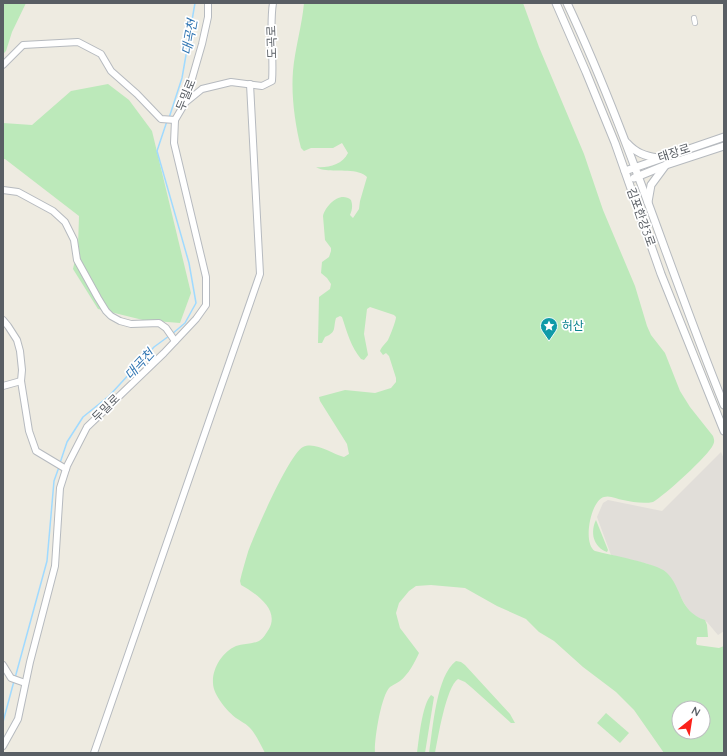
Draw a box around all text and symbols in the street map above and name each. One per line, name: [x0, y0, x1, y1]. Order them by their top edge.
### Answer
water label: 대곡천: [178, 17, 200, 56]
street label: 도곡로: [263, 25, 280, 59]
street label: 두밀로: [172, 77, 199, 113]
street label: 태장로: [656, 140, 692, 165]
street label: 김포한강3로: [624, 185, 659, 248]
place icon: 허산: [539, 316, 559, 341]
place label: 허산: [562, 318, 584, 333]
water label: 대곡천: [121, 345, 158, 383]
street label: 두밀로: [89, 391, 123, 425]
north arrow: [671, 700, 711, 740]
text: N: [689, 703, 703, 719]

